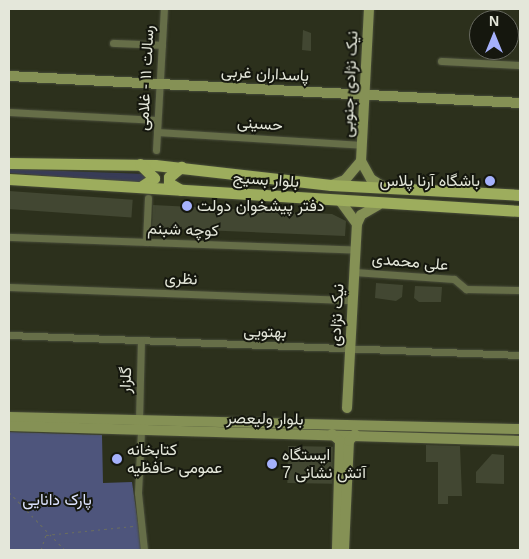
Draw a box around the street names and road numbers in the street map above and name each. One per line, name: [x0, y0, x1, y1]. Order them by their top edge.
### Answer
street label: رسالت ۱۱ - غلامی: [134, 25, 158, 131]
street label: نیک نژادی جنوبی: [338, 30, 362, 138]
street label: پاسداران غربی: [221, 62, 309, 86]
street label: حسینی: [236, 113, 284, 135]
street label: بلوار بسیج: [232, 168, 300, 192]
street label: کوچه شبنم: [147, 219, 219, 241]
street label: علی محمدی: [371, 249, 449, 275]
street label: نظری: [164, 269, 198, 289]
street label: نیک نژادی: [326, 283, 348, 347]
street label: بهتویی: [243, 322, 287, 342]
street label: گلزار: [116, 366, 136, 394]
street label: بلوار ولیعصر: [226, 409, 304, 429]

